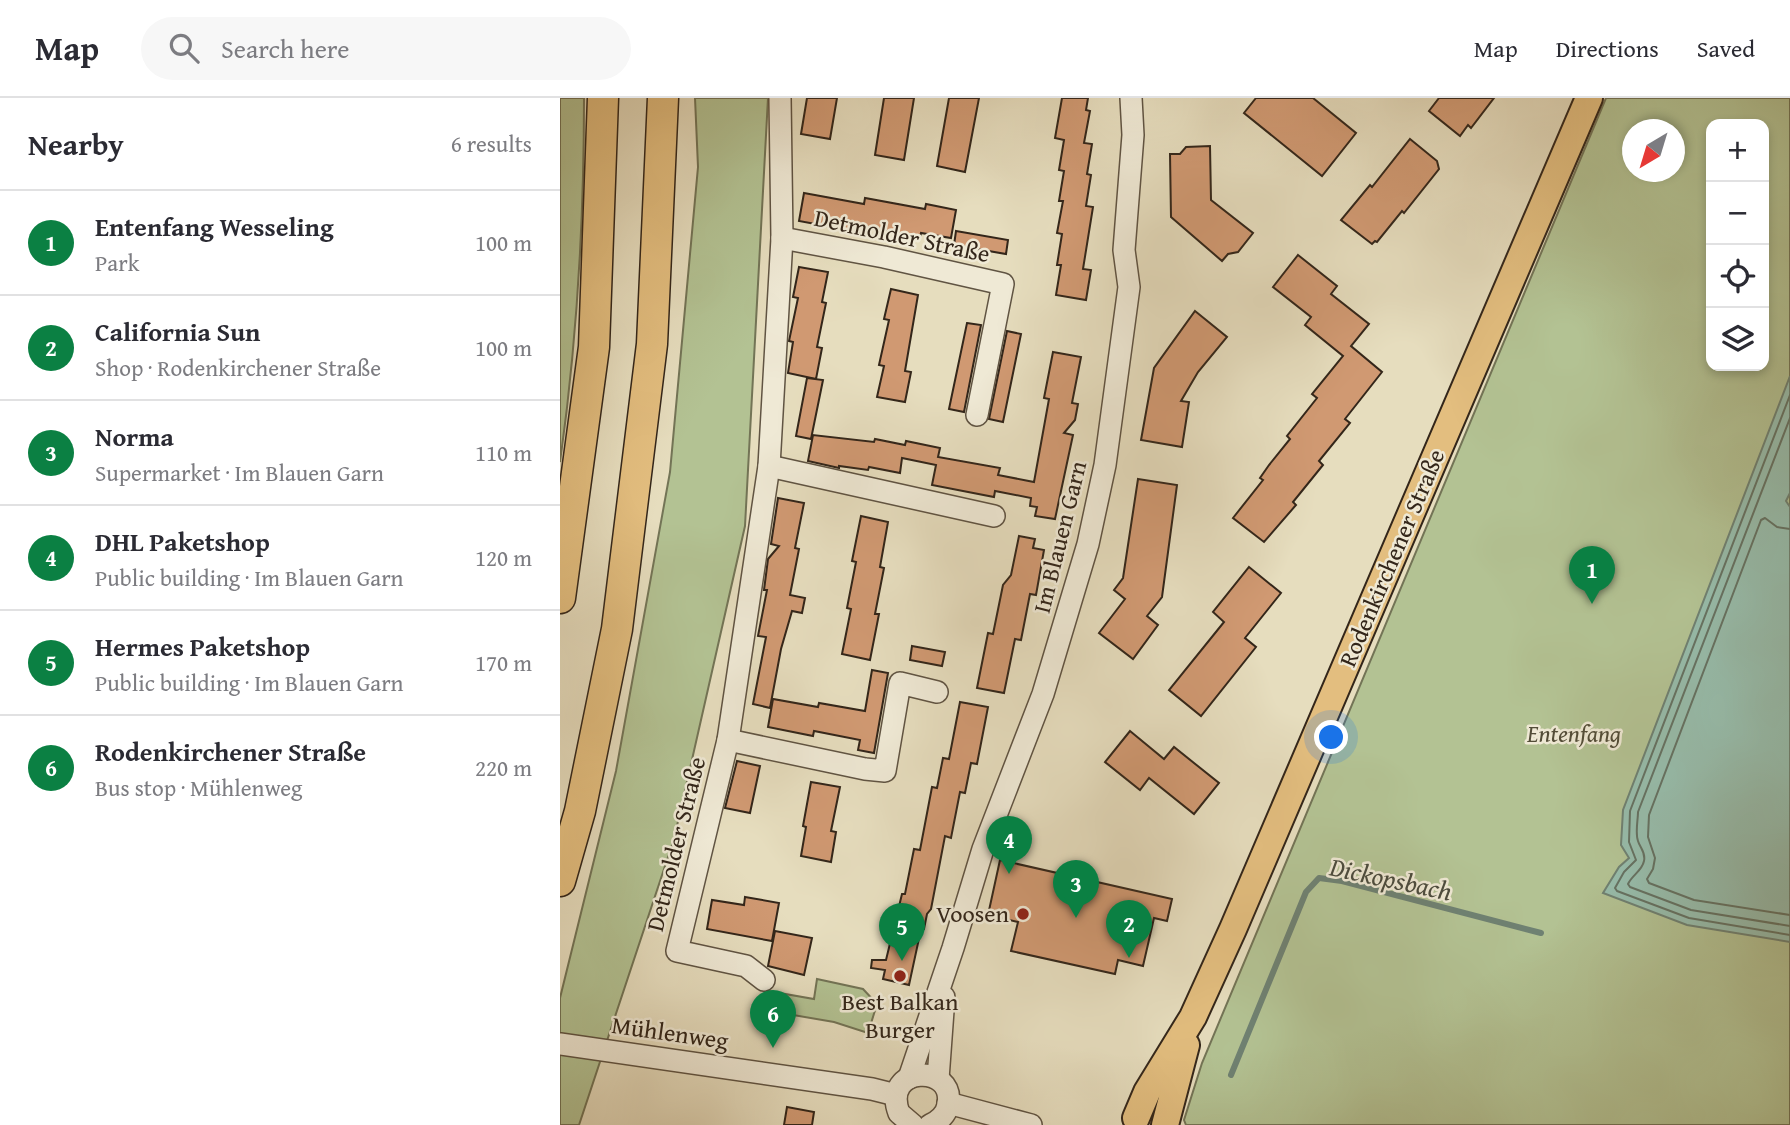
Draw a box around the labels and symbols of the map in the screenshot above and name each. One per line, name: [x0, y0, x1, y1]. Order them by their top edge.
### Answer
north arrow: [1622, 119, 1685, 182]
street label: Detmolder Straße: [811, 200, 993, 271]
street label: Rodenkirchener Straße: [1330, 443, 1453, 672]
street label: Im Blauen Garn: [1024, 457, 1095, 617]
pin: 1: [1569, 546, 1615, 604]
park label: Entenfang: [1526, 716, 1621, 751]
your location: [1314, 720, 1348, 754]
street label: Detmolder Straße: [637, 753, 714, 935]
pin: 4: [986, 816, 1032, 874]
water label: Dickopsbach: [1326, 846, 1456, 910]
pin: 3: [1053, 860, 1099, 918]
place label: Voosen: [936, 896, 1010, 931]
pin: 2: [1106, 900, 1152, 958]
pin: 5: [879, 903, 925, 961]
marker: Voosen: [1015, 906, 1031, 922]
marker: Best Balkan Burger: [892, 968, 908, 984]
place label: Best Balkan Burger: [842, 984, 959, 1047]
pin: 6: [750, 990, 796, 1048]
street label: Mühlenweg: [610, 1007, 731, 1058]

